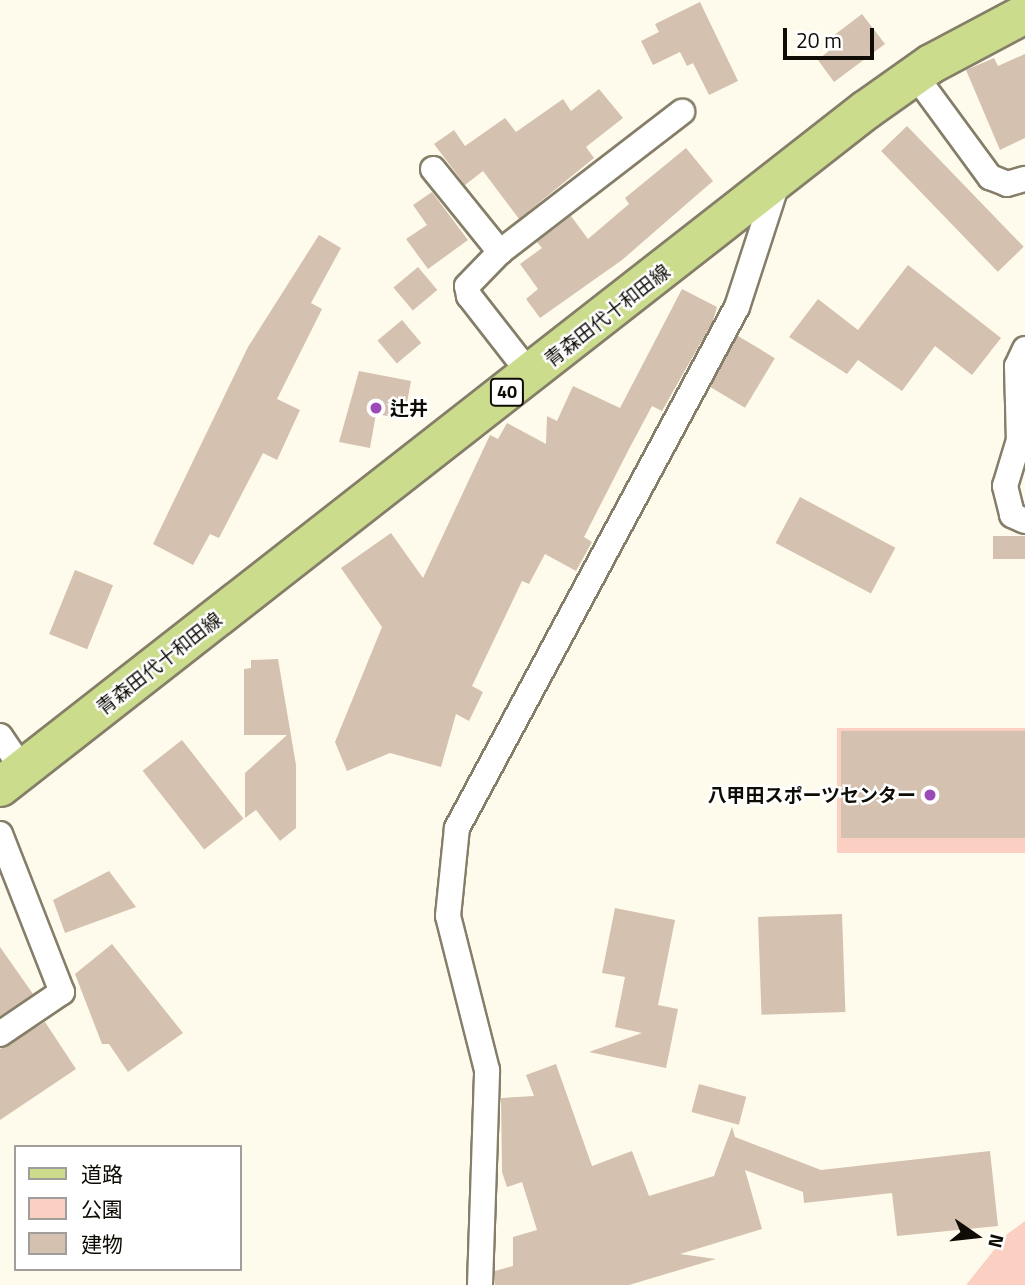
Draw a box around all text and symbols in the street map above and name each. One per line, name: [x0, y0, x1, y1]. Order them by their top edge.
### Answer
scale bar: [787, 14, 878, 58]
text: 20 m: [796, 24, 842, 56]
street label: 青森田代十和田線: [540, 259, 674, 371]
road number: 40: [490, 378, 524, 406]
place label: 辻井: [390, 397, 428, 419]
marker: 辻井: [368, 400, 384, 416]
street label: 青森田代十和田線: [92, 607, 226, 719]
place label: 八甲田スポーツセンター: [707, 784, 916, 806]
marker: 八甲田スポーツセンター: [922, 787, 938, 803]
legend: [14, 1145, 242, 1271]
text: 道路: [81, 1158, 123, 1190]
text: 公園: [81, 1193, 123, 1225]
north arrow: [941, 1201, 1011, 1271]
text: 建物: [81, 1228, 123, 1260]
text: N: [981, 1231, 1013, 1251]

